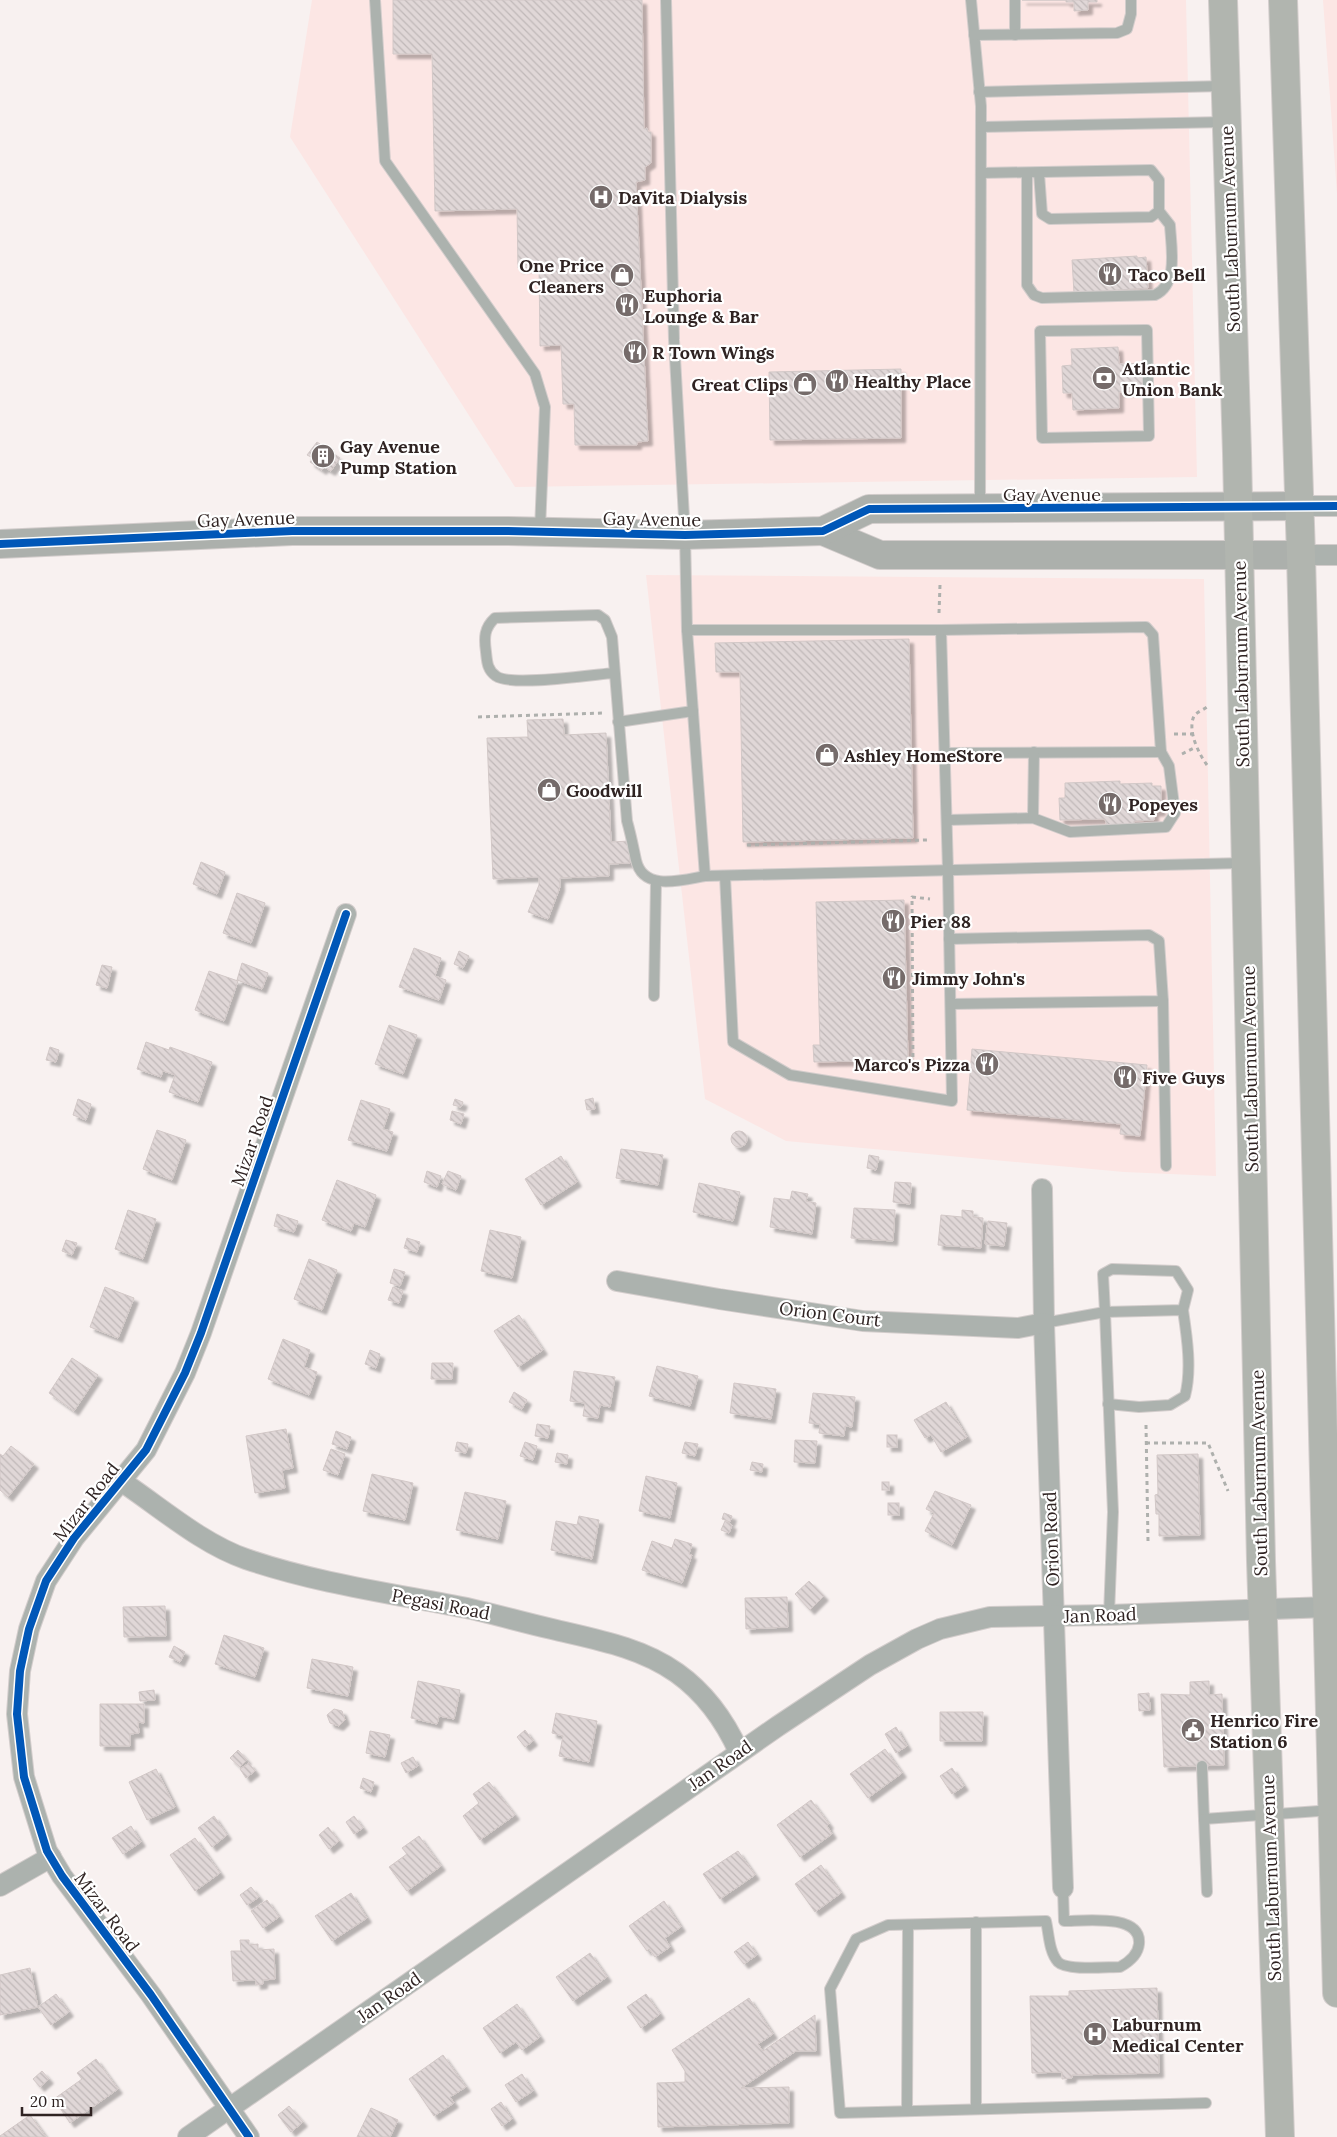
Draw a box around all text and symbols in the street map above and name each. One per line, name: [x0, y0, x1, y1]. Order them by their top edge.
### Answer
street label: South Laburnum Avenue: [1215, 125, 1245, 333]
hospital icon: DaVita Dialysis: [588, 184, 614, 210]
place label: DaVita Dialysis: [618, 186, 747, 209]
place label: One Price Cleaners: [519, 254, 604, 298]
restaurant icon: Taco Bell: [1097, 261, 1123, 287]
shop icon: One Price Cleaners: [609, 262, 635, 288]
place label: Taco Bell: [1128, 263, 1206, 286]
place label: Euphoria Lounge & Bar: [644, 284, 759, 328]
restaurant icon: Euphoria Lounge & Bar: [614, 292, 640, 318]
restaurant icon: R Town Wings: [622, 339, 648, 365]
place label: R Town Wings: [652, 341, 775, 364]
place label: Atlantic Union Bank: [1122, 357, 1223, 401]
bank icon: Atlantic Union Bank: [1091, 365, 1117, 391]
restaurant icon: Healthy Place: [824, 368, 850, 394]
place label: Healthy Place: [854, 370, 971, 393]
shop icon: Great Clips: [792, 371, 818, 397]
place label: Great Clips: [691, 373, 788, 396]
place label: Gay Avenue Pump Station: [340, 435, 458, 479]
building icon: Gay Avenue Pump Station: [310, 443, 336, 469]
street label: Gay Avenue: [1003, 483, 1101, 506]
street label: Gay Avenue: [197, 506, 296, 532]
street label: Gay Avenue: [603, 507, 702, 531]
street label: South Laburnum Avenue: [1228, 560, 1254, 768]
shop icon: Ashley HomeStore: [814, 742, 840, 768]
place label: Ashley HomeStore: [844, 744, 1003, 767]
shop icon: Goodwill: [536, 777, 562, 803]
place label: Goodwill: [566, 779, 643, 802]
restaurant icon: Popeyes: [1097, 791, 1123, 817]
place label: Popeyes: [1128, 793, 1198, 816]
restaurant icon: Pier 88: [880, 908, 906, 934]
place label: Pier 88: [910, 910, 971, 933]
restaurant icon: Jimmy John's: [881, 965, 907, 991]
street label: South Laburnum Avenue: [1237, 965, 1263, 1173]
place label: Jimmy John's: [912, 967, 1025, 990]
restaurant icon: Marco's Pizza: [974, 1051, 1000, 1077]
place label: Marco's Pizza: [854, 1053, 971, 1076]
restaurant icon: Five Guys: [1112, 1064, 1138, 1090]
place label: Five Guys: [1142, 1066, 1225, 1089]
street label: Mizar Road: [226, 1092, 278, 1189]
street label: Orion Court: [778, 1296, 882, 1332]
street label: South Laburnum Avenue: [1246, 1369, 1272, 1577]
street label: Mizar Road: [48, 1458, 124, 1546]
street label: Orion Road: [1038, 1491, 1064, 1587]
street label: Pegasi Road: [390, 1583, 492, 1625]
street label: Jan Road: [1062, 1602, 1137, 1628]
place label: Henrico Fire Station 6: [1210, 1709, 1318, 1753]
public building icon: Henrico Fire Station 6: [1180, 1717, 1206, 1743]
street label: Jan Road: [683, 1734, 757, 1796]
street label: South Laburnum Avenue: [1256, 1774, 1286, 1982]
street label: Mizar Road: [69, 1867, 145, 1957]
street label: Jan Road: [352, 1966, 426, 2028]
place label: Laburnum Medical Center: [1112, 2013, 1244, 2057]
hospital icon: Laburnum Medical Center: [1082, 2021, 1108, 2047]
scale bar: [22, 2084, 91, 2116]
text: 20 m: [30, 2092, 65, 2111]

